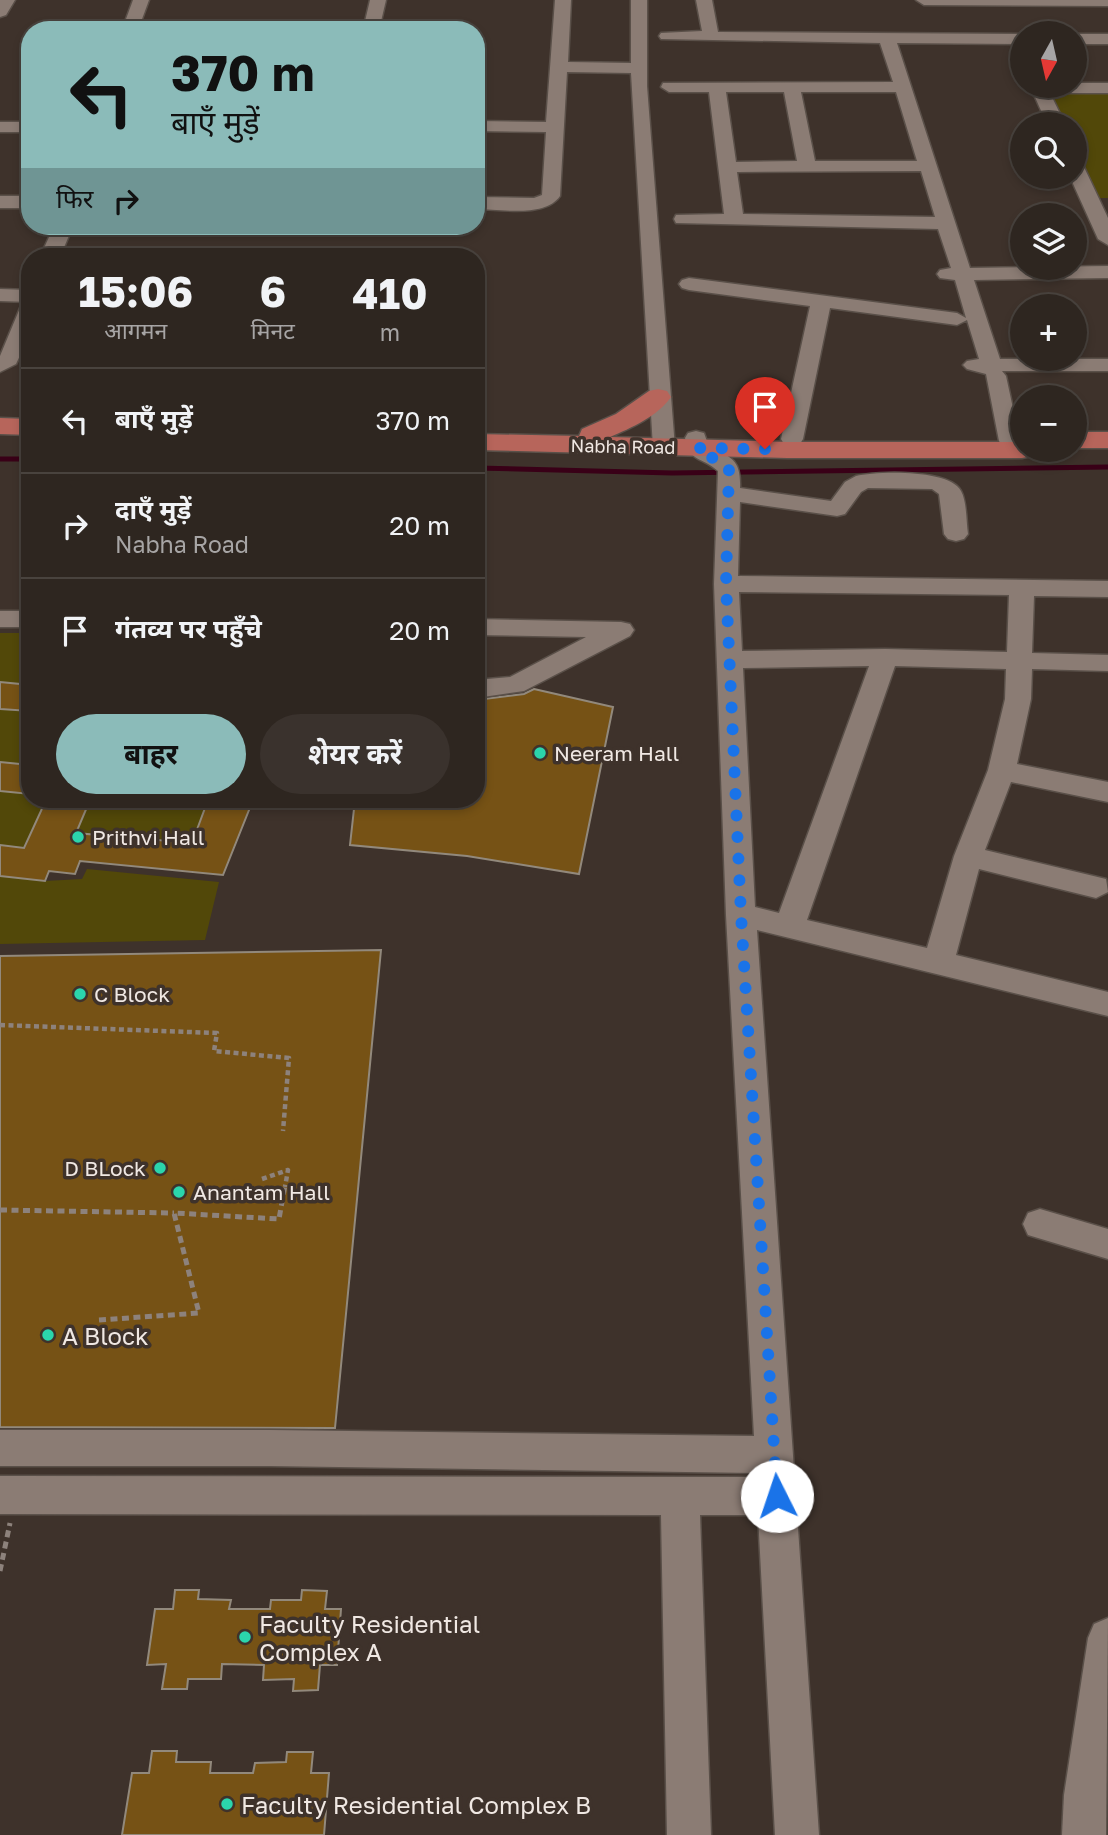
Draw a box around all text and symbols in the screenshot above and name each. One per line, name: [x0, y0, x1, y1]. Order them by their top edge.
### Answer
north arrow: [1010, 21, 1087, 98]
map controls: [1010, 21, 1087, 462]
text: 370 m: [171, 43, 315, 102]
icon: left: [56, 49, 147, 140]
text: बाएँ मुड़ें: [171, 103, 260, 141]
button: search: [1010, 112, 1087, 189]
icon: right: [107, 182, 145, 220]
text: फिर: [56, 183, 93, 214]
button: layers: [1010, 203, 1087, 280]
text: 15:06: [79, 266, 193, 316]
text: 6: [259, 266, 286, 316]
text: 410: [352, 268, 427, 318]
button: +: [1010, 294, 1087, 371]
text: आगमन: [104, 316, 167, 344]
text: मिनट: [251, 316, 295, 344]
text: m: [380, 318, 400, 346]
pin: [735, 377, 795, 449]
button: −: [1010, 385, 1087, 462]
icon: arrive: [746, 388, 784, 426]
icon: left: [56, 402, 94, 440]
text: बाएँ मुड़ें: [115, 403, 193, 434]
text: 370 m: [375, 405, 450, 436]
street label: Nabha Road: [570, 434, 676, 458]
text: दाएँ मुड़ें: [115, 494, 191, 525]
icon: right: [56, 507, 94, 545]
text: 20 m: [389, 510, 450, 541]
text: Nabha Road: [115, 530, 249, 558]
icon: arrive: [56, 612, 94, 650]
text: गंतव्य पर पहुँचे: [115, 613, 262, 644]
text: 20 m: [389, 615, 450, 646]
button: बाहर: [56, 714, 246, 794]
button: शेयर करें: [260, 714, 450, 794]
place label: Neeram Hall: [554, 740, 679, 766]
marker: Neeram Hall: [532, 745, 548, 761]
place label: Prithvi Hall: [92, 824, 204, 850]
marker: Prithvi Hall: [70, 829, 86, 845]
place label: C Block: [94, 981, 170, 1007]
marker: C Block: [72, 986, 88, 1002]
place label: D BLock: [64, 1155, 146, 1181]
marker: D BLock: [152, 1160, 168, 1176]
place label: Anantam Hall: [193, 1179, 330, 1205]
marker: Anantam Hall: [171, 1184, 187, 1200]
place label: A Block: [62, 1321, 149, 1350]
marker: A Block: [40, 1327, 56, 1343]
position arrow: [740, 1459, 814, 1533]
place label: Faculty Residential Complex A: [259, 1609, 480, 1666]
marker: Faculty Residential Complex A: [237, 1629, 253, 1645]
place label: Faculty Residential Complex B: [241, 1790, 591, 1819]
marker: Faculty Residential Complex B: [219, 1796, 235, 1812]

